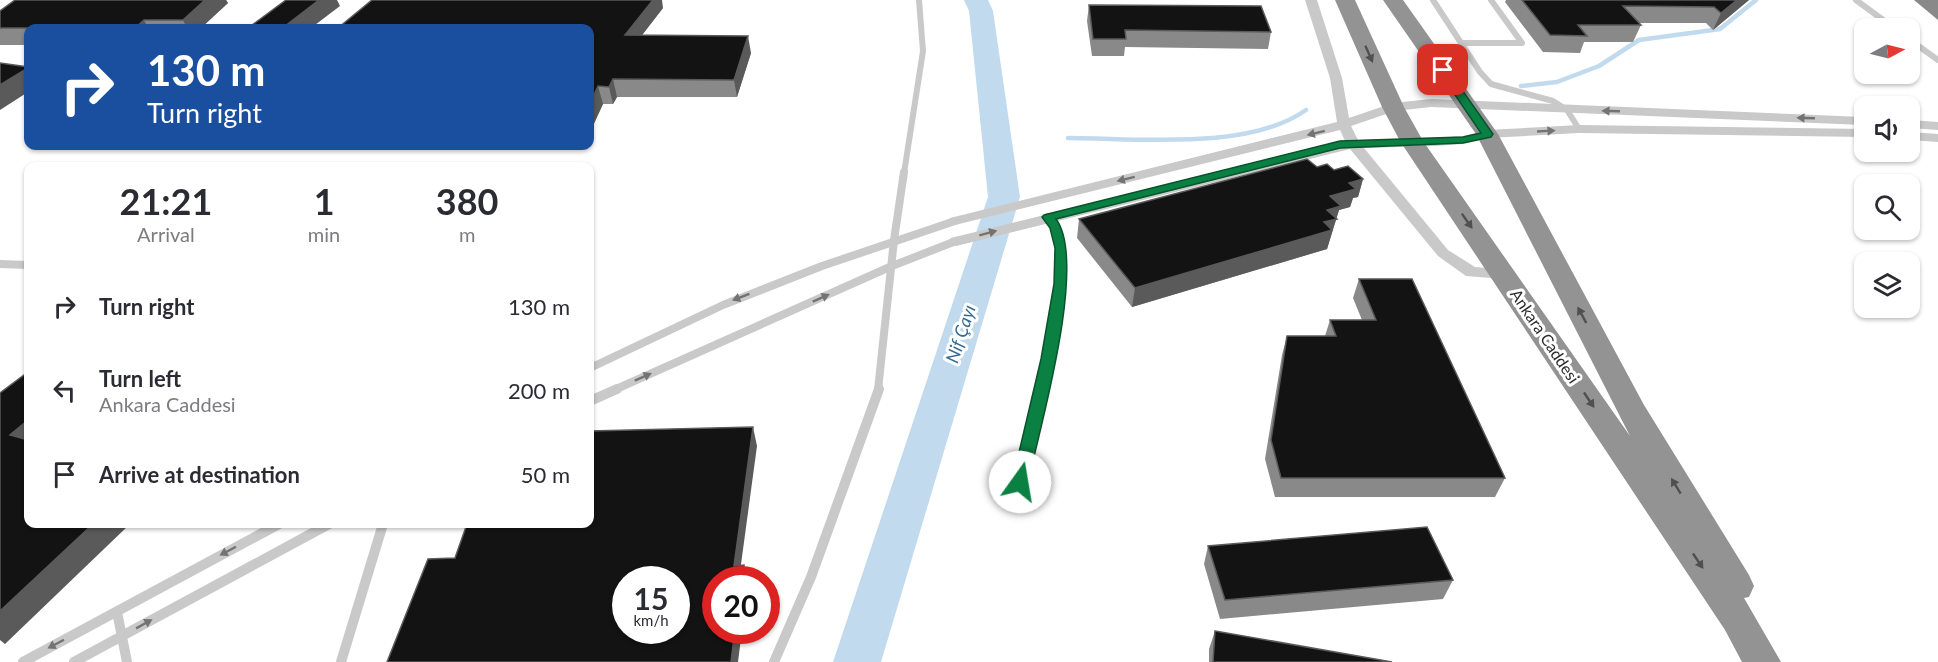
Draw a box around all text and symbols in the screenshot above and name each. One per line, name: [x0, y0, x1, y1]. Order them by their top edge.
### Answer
north arrow: [1854, 18, 1920, 84]
map controls: [1854, 18, 1920, 318]
pin: [1417, 44, 1468, 95]
text: 130 m: [147, 45, 265, 95]
one-way arrow: [1364, 45, 1374, 63]
icon: right: [48, 48, 126, 126]
icon: arrive: [1426, 53, 1459, 86]
text: Turn right: [147, 96, 262, 129]
button: sound: [1854, 96, 1920, 162]
one-way arrow: [1602, 107, 1621, 116]
one-way arrow: [1797, 113, 1816, 123]
one-way arrow: [1536, 127, 1555, 136]
one-way arrow: [1307, 128, 1325, 138]
button: search: [1854, 174, 1920, 240]
one-way arrow: [1117, 175, 1136, 185]
text: 21:21: [120, 179, 212, 223]
text: 1: [314, 179, 335, 223]
text: 380: [436, 179, 498, 223]
one-way arrow: [1461, 213, 1473, 229]
text: Arrival: [137, 222, 195, 246]
text: min: [308, 222, 340, 246]
text: m: [459, 222, 475, 246]
one-way arrow: [979, 227, 997, 237]
button: layers: [1854, 252, 1920, 318]
street label: Ankara Caddesi: [1507, 285, 1584, 386]
icon: right: [48, 290, 81, 323]
text: Turn right: [99, 293, 194, 320]
text: 130 m: [508, 293, 570, 320]
one-way arrow: [732, 293, 750, 303]
one-way arrow: [812, 293, 830, 302]
water label: Nif Çayı: [940, 302, 980, 365]
one-way arrow: [1577, 307, 1586, 324]
text: Turn left: [99, 365, 181, 392]
one-way arrow: [634, 372, 652, 381]
icon: left: [48, 374, 81, 407]
text: 200 m: [508, 377, 570, 404]
one-way arrow: [1583, 391, 1595, 407]
text: Ankara Caddesi: [99, 392, 236, 416]
position arrow: [988, 450, 1052, 514]
icon: arrive: [48, 458, 81, 491]
text: Arrive at destination: [99, 461, 300, 488]
text: 50 m: [521, 461, 570, 488]
one-way arrow: [1671, 478, 1682, 494]
one-way arrow: [219, 546, 236, 556]
one-way arrow: [1692, 553, 1703, 569]
speed limit sign: 20: [702, 566, 780, 644]
text: 15: [634, 580, 668, 616]
text: km/h: [633, 611, 669, 629]
one-way arrow: [136, 619, 153, 629]
one-way arrow: [48, 639, 65, 649]

